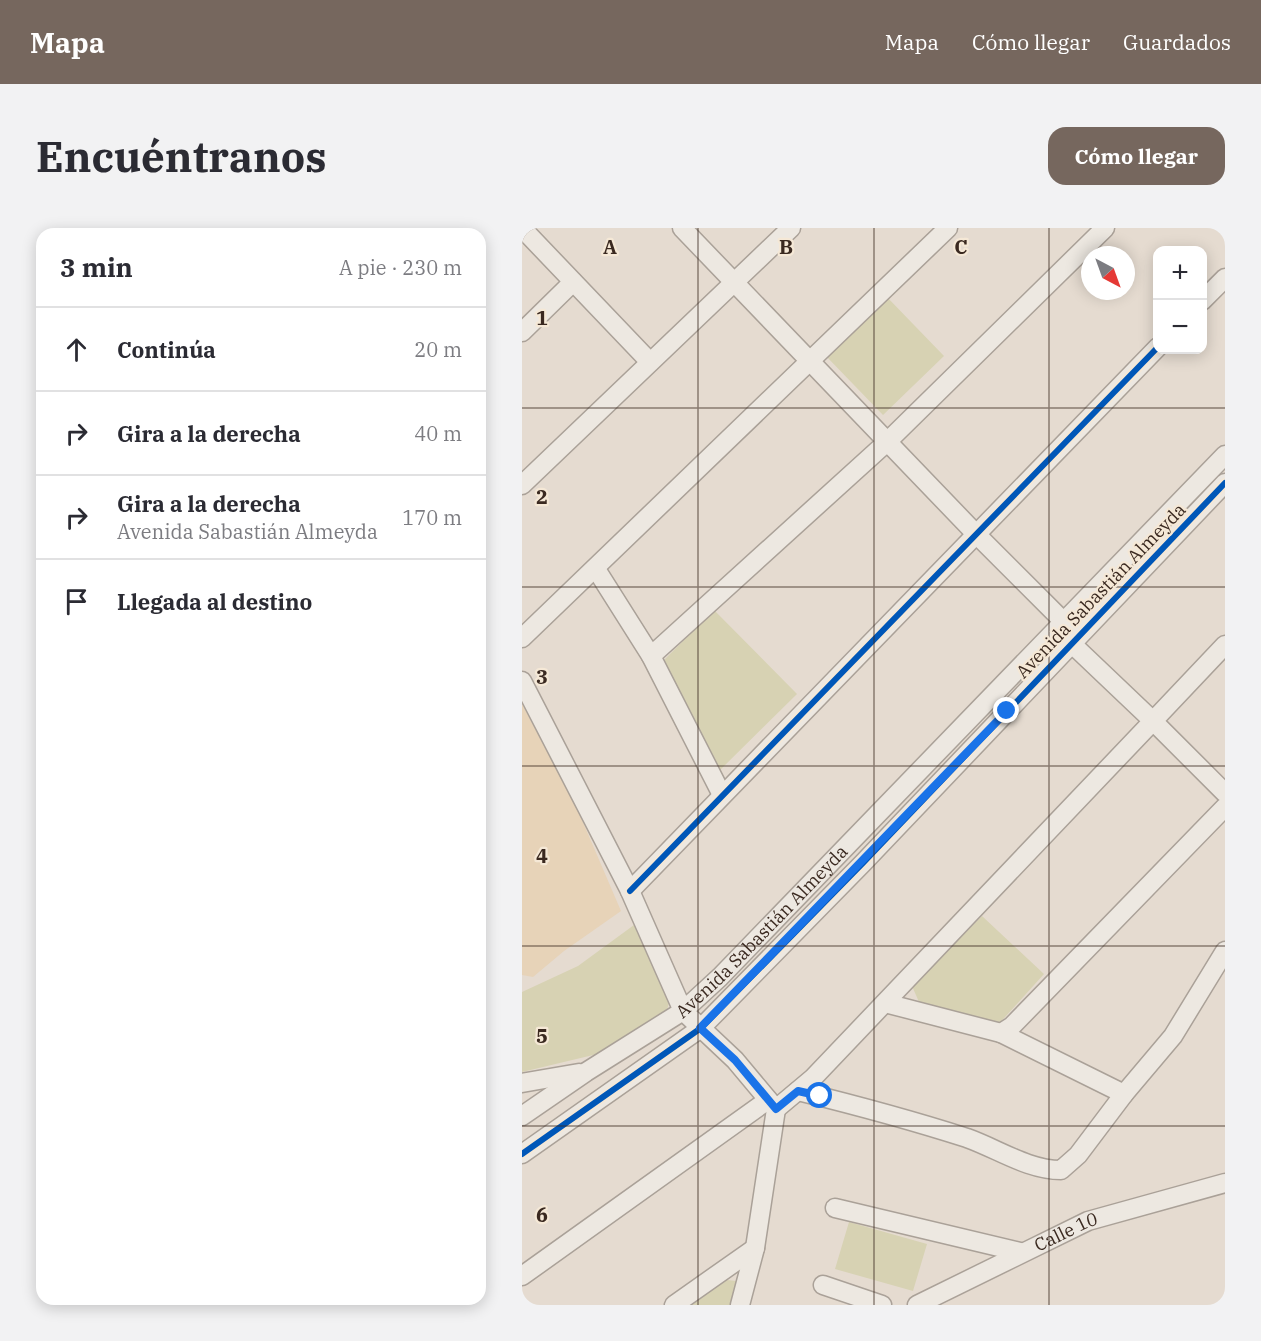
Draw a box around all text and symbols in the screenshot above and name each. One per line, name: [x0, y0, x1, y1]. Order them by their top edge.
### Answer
text: Mapa: [30, 24, 105, 61]
text: Mapa: [885, 28, 939, 56]
text: Cómo llegar: [972, 28, 1090, 56]
text: Guardados: [1123, 28, 1231, 56]
button: Cómo llegar: [1048, 127, 1225, 185]
text: Encuéntranos: [36, 129, 327, 184]
text: A: [603, 233, 617, 260]
text: B: [779, 233, 793, 260]
text: C: [954, 233, 968, 260]
north arrow: [1081, 246, 1135, 300]
map controls: [1153, 246, 1207, 354]
button: +: [1153, 246, 1207, 300]
text: 3 min: [60, 250, 133, 284]
text: A pie · 230 m: [339, 254, 462, 281]
button: −: [1153, 300, 1207, 354]
text: 1: [536, 304, 548, 331]
icon: ahead: [60, 333, 93, 366]
text: Continúa: [117, 335, 216, 364]
text: 20 m: [414, 336, 462, 363]
icon: right: [60, 417, 93, 450]
text: Gira a la derecha: [117, 419, 301, 448]
text: 40 m: [414, 420, 462, 447]
text: 2: [536, 483, 548, 510]
text: Gira a la derecha: [117, 489, 301, 518]
street label: Avenida Sabastián Almeyda: [1011, 498, 1191, 683]
icon: right: [60, 501, 93, 534]
text: 170 m: [402, 504, 462, 531]
text: Avenida Sabastián Almeyda: [117, 518, 378, 545]
icon: arrive: [60, 585, 93, 618]
text: Llegada al destino: [117, 587, 312, 616]
text: 3: [536, 663, 548, 690]
route end: [993, 697, 1019, 723]
street label: Avenida Sabastián Almeyda: [671, 840, 852, 1023]
text: 4: [536, 842, 548, 869]
text: 5: [536, 1022, 548, 1049]
route start: [806, 1082, 832, 1108]
text: 6: [536, 1201, 548, 1228]
street label: Calle 10: [1030, 1207, 1100, 1257]

